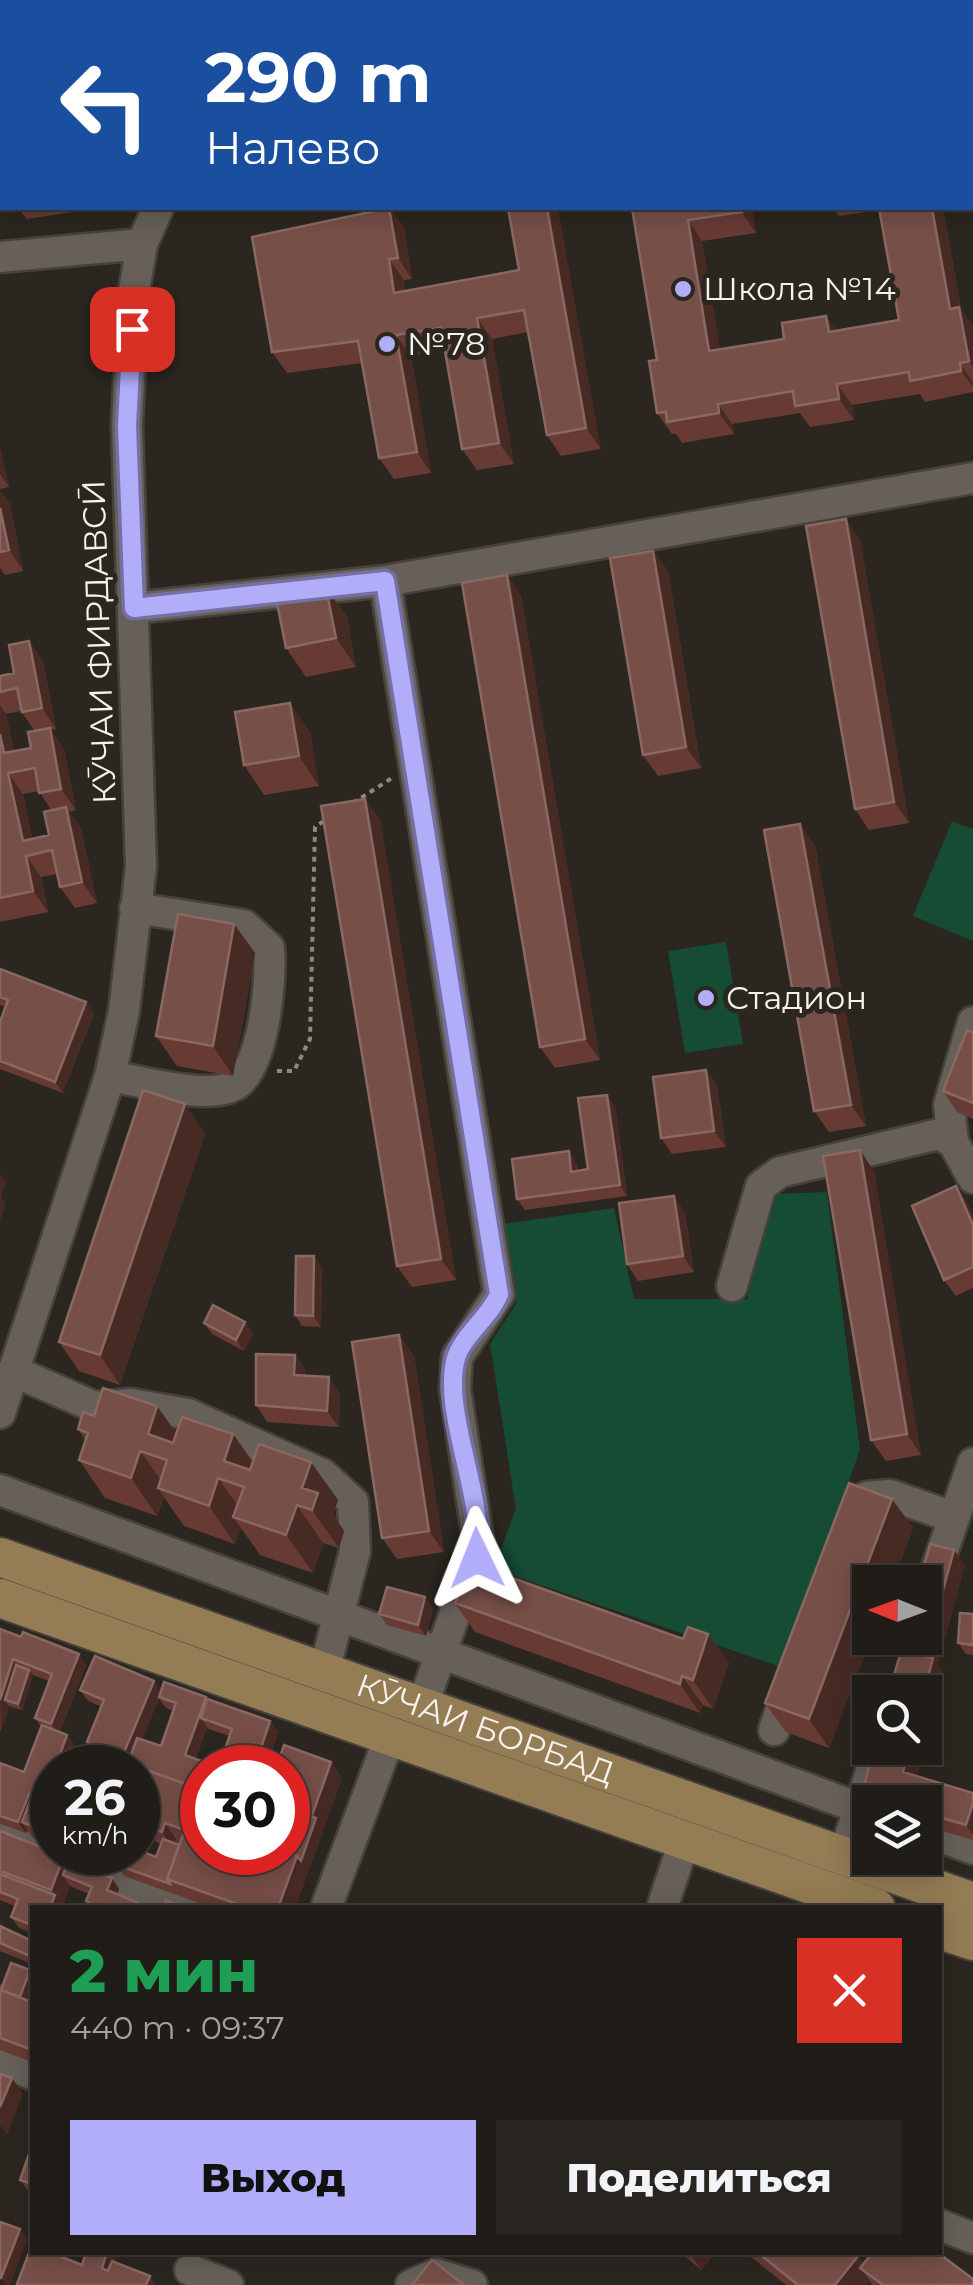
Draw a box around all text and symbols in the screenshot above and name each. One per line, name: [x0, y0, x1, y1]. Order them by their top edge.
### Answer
text: 290 m: [205, 34, 432, 120]
icon: left: [40, 40, 170, 170]
text: Налево: [205, 120, 380, 175]
place label: Школа №14: [703, 269, 896, 308]
marker: Школа №14: [672, 278, 694, 300]
pin: [90, 287, 175, 372]
icon: arrive: [105, 302, 160, 357]
place label: №78: [407, 324, 485, 363]
marker: №78: [376, 333, 398, 355]
street label: КӮЧАИ ФИРДАВСӢ: [73, 479, 124, 805]
place label: Стадион: [726, 978, 867, 1017]
marker: Стадион: [695, 987, 717, 1009]
position arrow: [425, 1506, 529, 1610]
north arrow: [852, 1565, 942, 1655]
map controls: [852, 1565, 942, 1875]
street label: КӮЧАИ БОРБАД: [352, 1665, 619, 1792]
button: search: [852, 1675, 942, 1765]
speed limit sign: 30: [180, 1745, 310, 1875]
text: 26: [64, 1767, 126, 1828]
button: layers: [852, 1785, 942, 1875]
text: km/h: [62, 1820, 128, 1850]
text: 2 мин: [70, 1934, 258, 2007]
button: close: [797, 1938, 902, 2043]
text: 440 m · 09:37: [70, 2008, 285, 2047]
button: Выход: [70, 2120, 476, 2235]
button: Поделиться: [496, 2120, 902, 2235]

